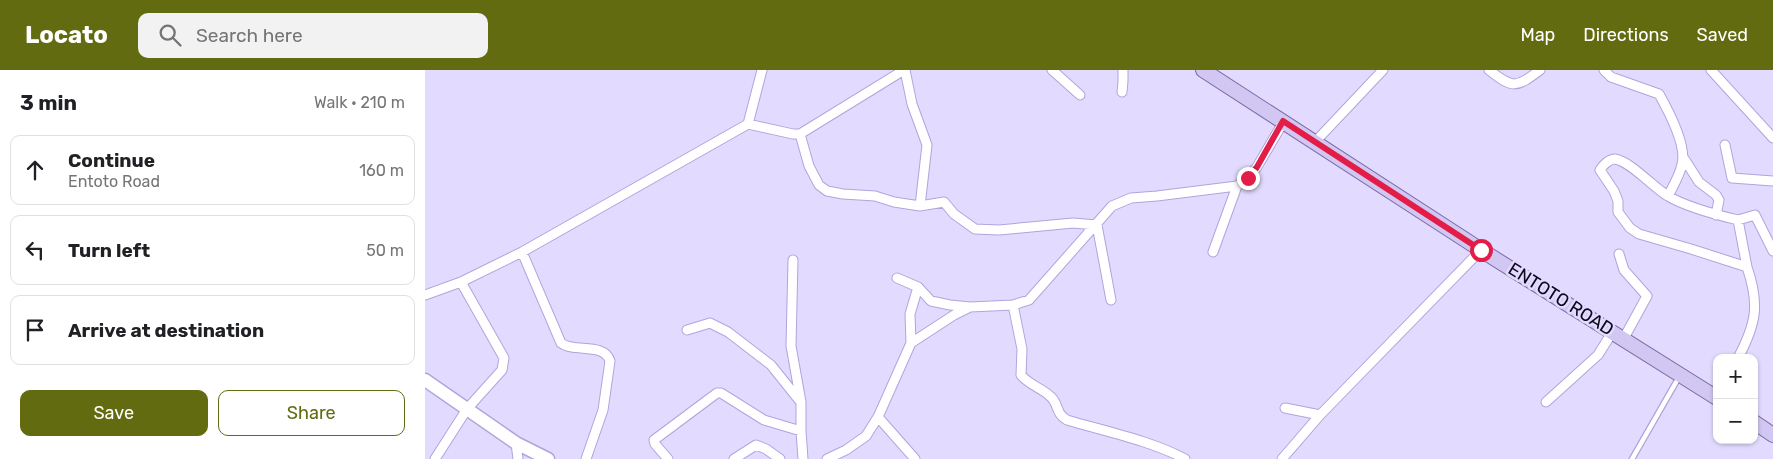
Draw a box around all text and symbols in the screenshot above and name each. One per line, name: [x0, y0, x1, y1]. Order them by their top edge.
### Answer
search box: [138, 13, 488, 58]
text: Locato: [25, 21, 108, 49]
icon: search: [156, 21, 184, 49]
text: Search here: [196, 24, 303, 47]
text: Map: [1520, 24, 1555, 46]
text: Directions: [1583, 24, 1669, 46]
text: Saved: [1697, 24, 1748, 46]
text: 3 min: [20, 90, 77, 115]
text: Walk · 210 m: [314, 93, 405, 112]
text: Continue: [68, 149, 155, 172]
icon: ahead: [21, 156, 49, 184]
text: 160 m: [359, 161, 404, 180]
route end: [1237, 167, 1260, 190]
text: Entoto Road: [68, 172, 160, 191]
icon: left: [21, 236, 49, 264]
text: Turn left: [68, 239, 150, 262]
route start: [1470, 239, 1493, 262]
text: 50 m: [366, 241, 404, 260]
street label: ENTOTO ROAD: [1504, 258, 1618, 340]
icon: arrive: [21, 316, 49, 344]
text: Arrive at destination: [68, 319, 264, 342]
map controls: [1713, 354, 1758, 444]
button: +: [1713, 354, 1758, 399]
button: Save: [20, 390, 208, 436]
button: Share: [218, 390, 405, 436]
button: −: [1713, 399, 1758, 444]

